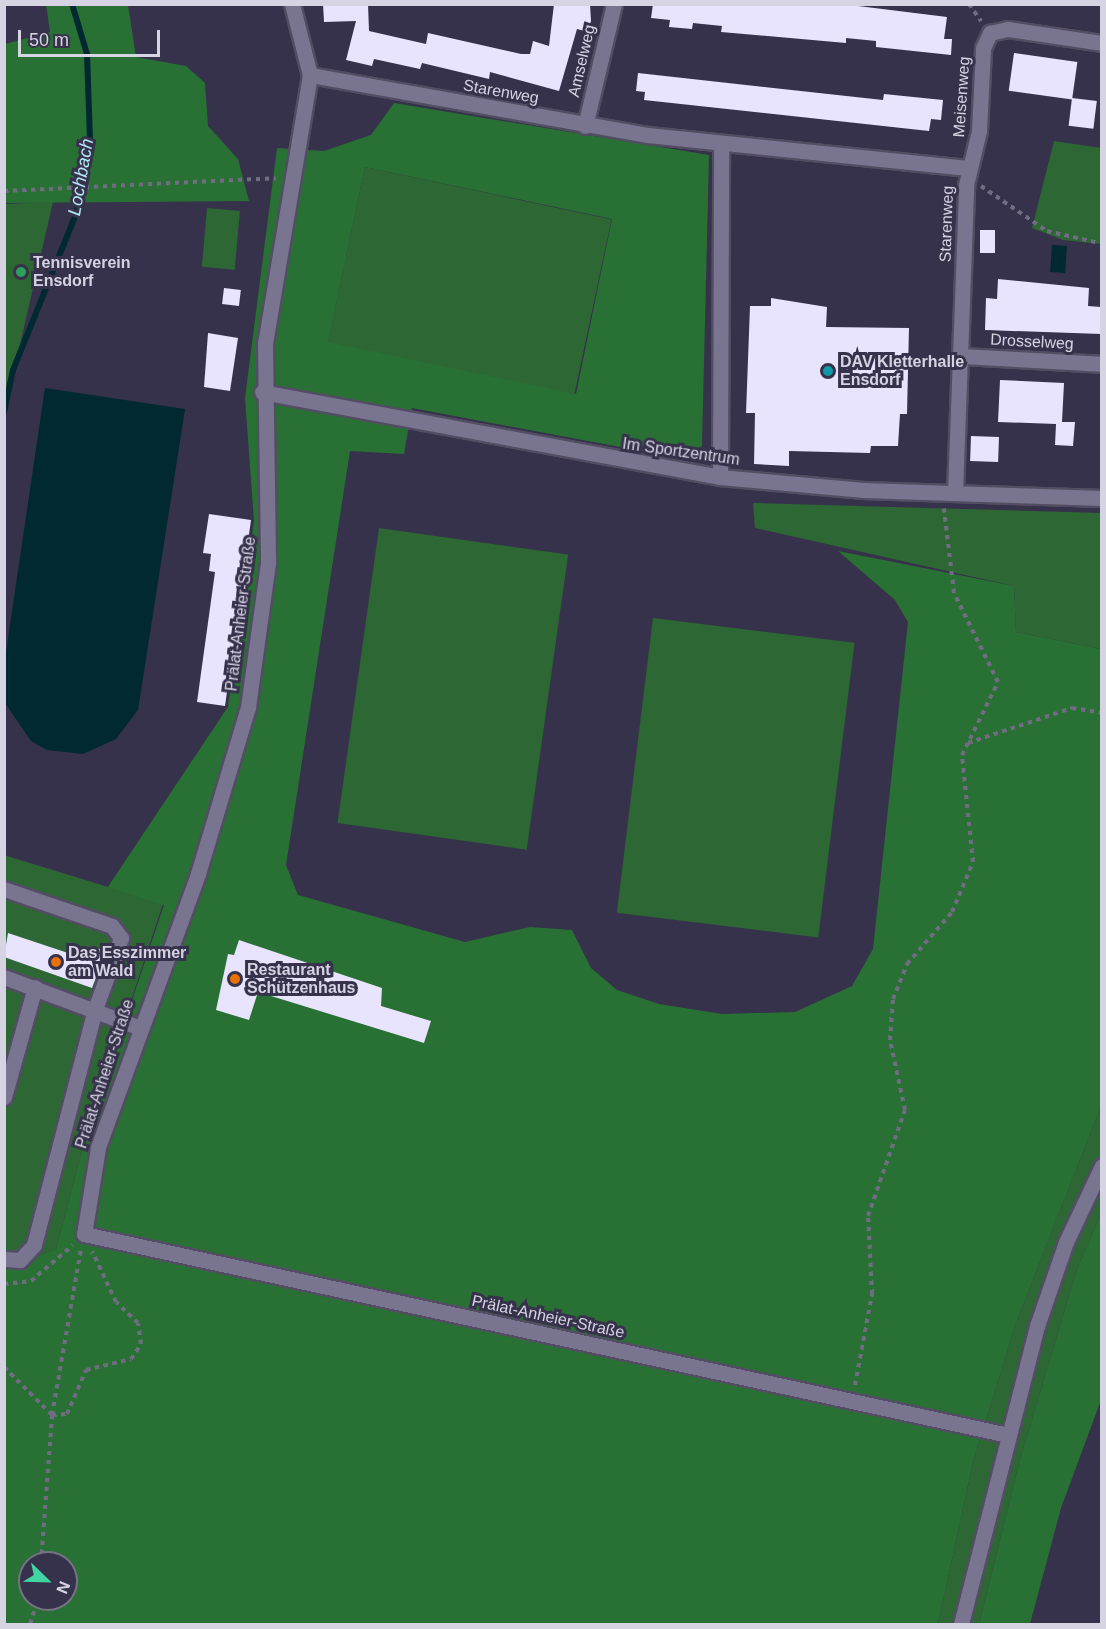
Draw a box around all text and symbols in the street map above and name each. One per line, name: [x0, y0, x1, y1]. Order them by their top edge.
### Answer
scale bar: [21, 18, 164, 56]
street label: Amselweg: [564, 23, 600, 99]
text: 50 m: [29, 30, 69, 50]
street label: Meisenweg: [950, 56, 974, 138]
street label: Starenweg: [462, 76, 540, 108]
water label: Lochbach: [64, 137, 98, 217]
street label: Starenweg: [936, 185, 958, 263]
place label: Tennisverein Ensdorf: [33, 253, 131, 291]
marker: Tennisverein Ensdorf: [14, 265, 28, 279]
street label: Drosselweg: [990, 330, 1074, 354]
place label: DAV Kletterhalle Ensdorf: [840, 352, 964, 390]
marker: DAV Kletterhalle Ensdorf: [821, 364, 835, 378]
street label: Im Sportzentrum: [621, 434, 741, 470]
street label: Prälat-Anheier-Straße: [222, 536, 260, 692]
place label: Das Esszimmer am Wald: [68, 943, 186, 981]
marker: Das Esszimmer am Wald: [49, 955, 63, 969]
place label: Restaurant Schützenhaus: [247, 960, 355, 998]
marker: Restaurant Schützenhaus: [228, 972, 242, 986]
street label: Prälat-Anheier-Straße: [72, 997, 138, 1151]
street label: Prälat-Anheier-Straße: [470, 1291, 626, 1343]
north arrow: [18, 1551, 78, 1611]
text: N: [53, 1579, 73, 1596]

